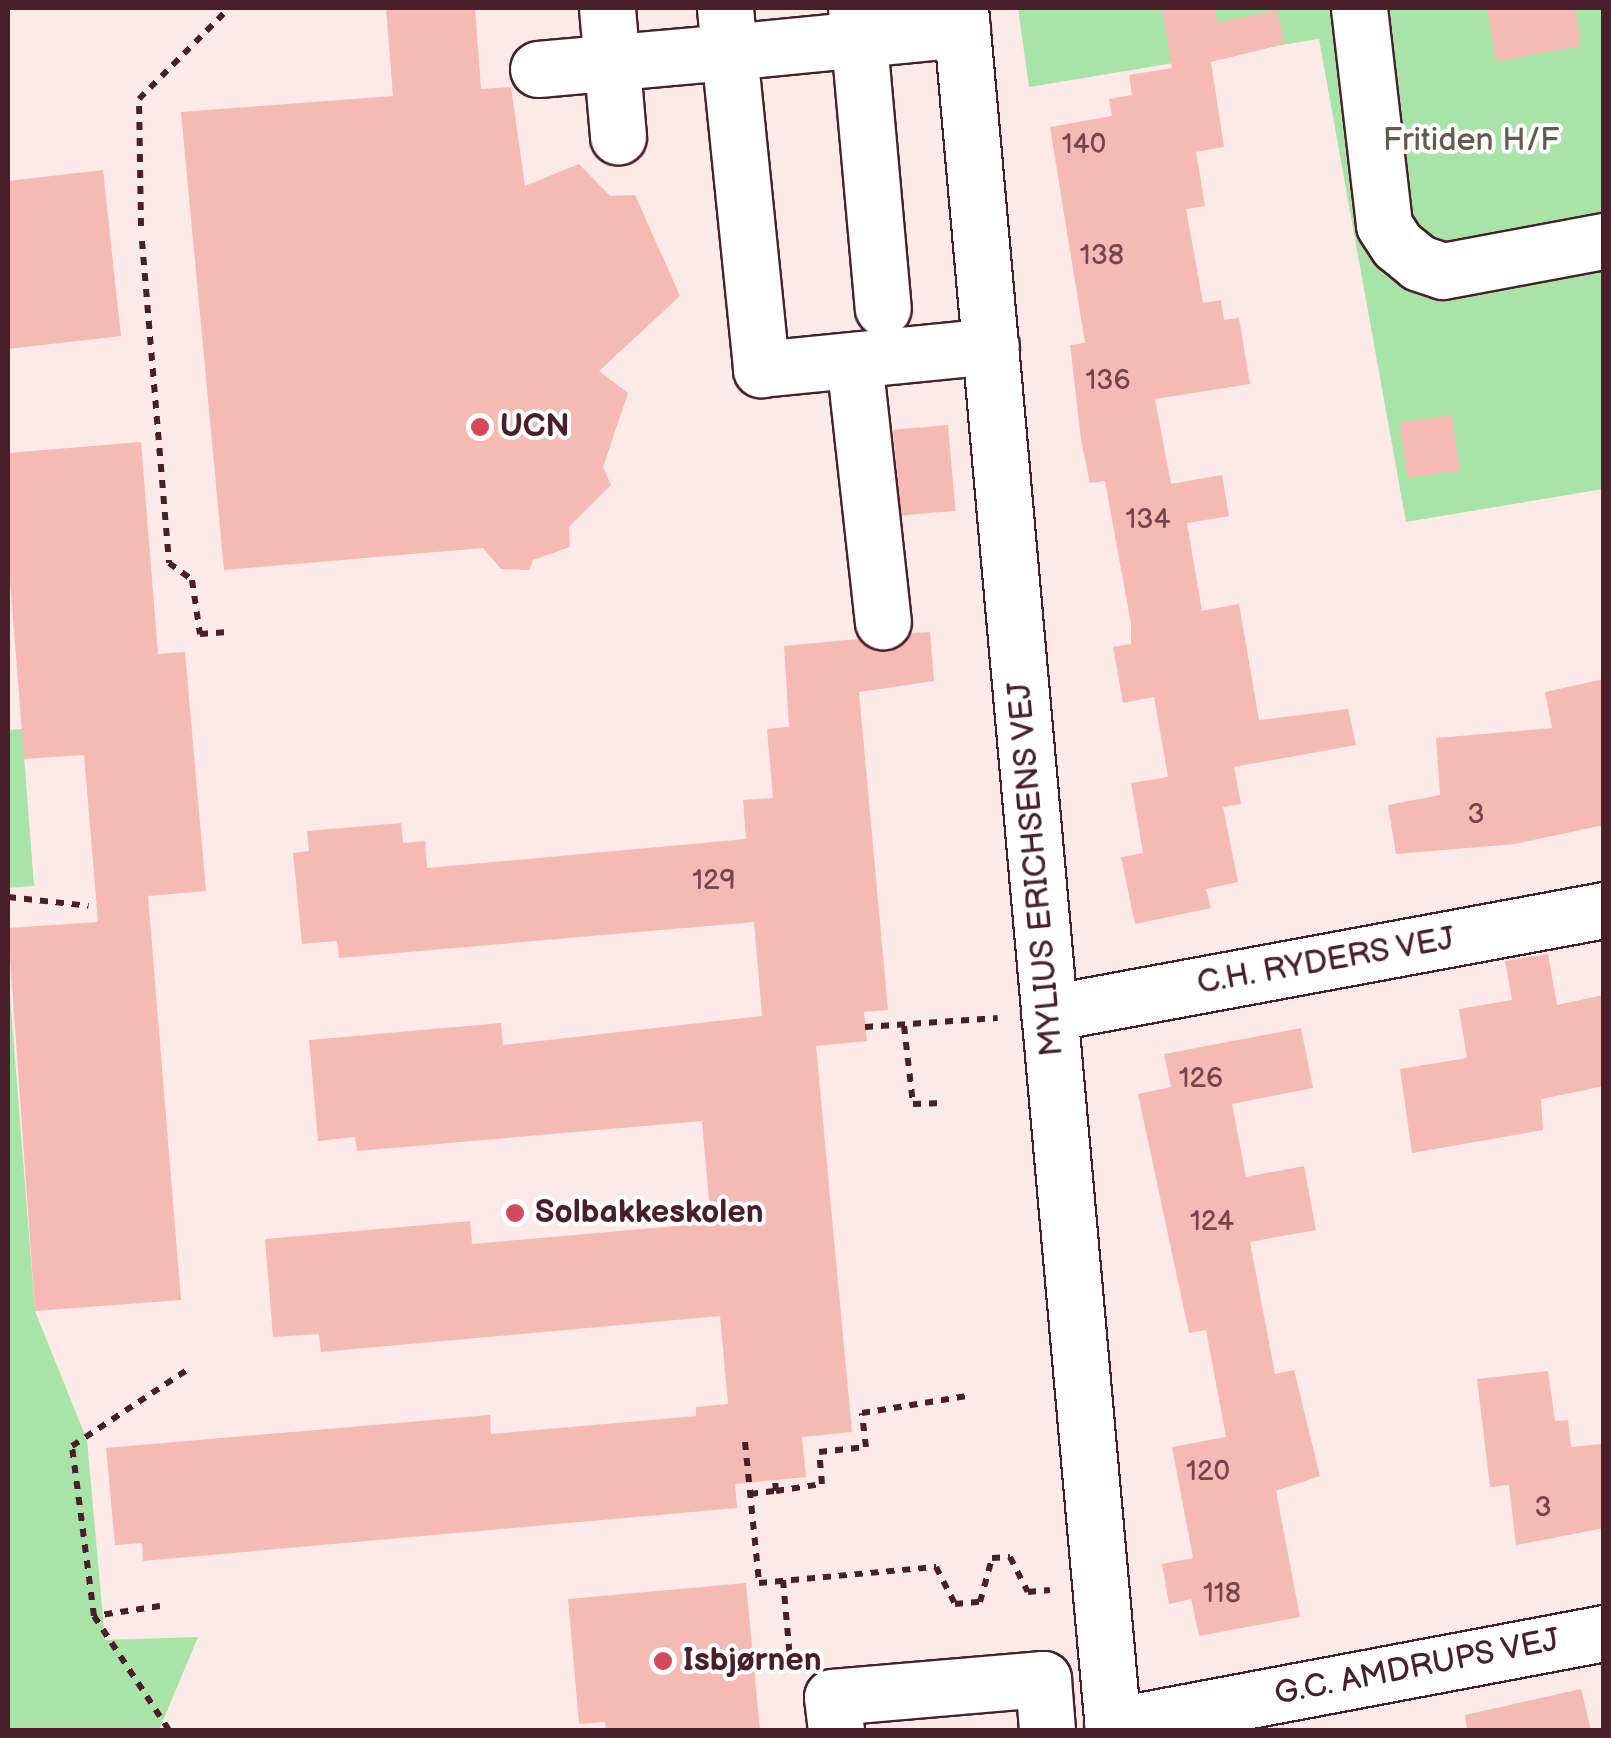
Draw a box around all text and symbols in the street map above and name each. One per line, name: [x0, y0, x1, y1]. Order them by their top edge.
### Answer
park label: Fritiden H/F: [1383, 122, 1559, 160]
house number: 140: [1062, 128, 1106, 162]
house number: 138: [1080, 239, 1124, 273]
house number: 136: [1085, 364, 1131, 398]
place label: UCN: [500, 408, 570, 446]
marker: UCN: [469, 416, 491, 438]
house number: 134: [1125, 503, 1171, 537]
street label: MYLIUS ERICHSENS VEJ: [1001, 680, 1073, 1058]
house number: 3: [1467, 798, 1485, 832]
house number: 129: [692, 864, 736, 898]
street label: C.H. RYDERS VEJ: [1194, 920, 1458, 1004]
house number: 126: [1179, 1062, 1223, 1096]
place label: Solbakkeskolen: [535, 1194, 764, 1232]
marker: Solbakkeskolen: [504, 1202, 526, 1224]
house number: 124: [1190, 1205, 1234, 1239]
house number: 120: [1186, 1455, 1230, 1489]
house number: 3: [1534, 1491, 1552, 1525]
house number: 118: [1203, 1577, 1241, 1611]
street label: G.C. AMDRUPS VEJ: [1271, 1621, 1563, 1715]
place label: Isbjørnen: [683, 1642, 822, 1680]
marker: Isbjørnen: [652, 1650, 674, 1672]

